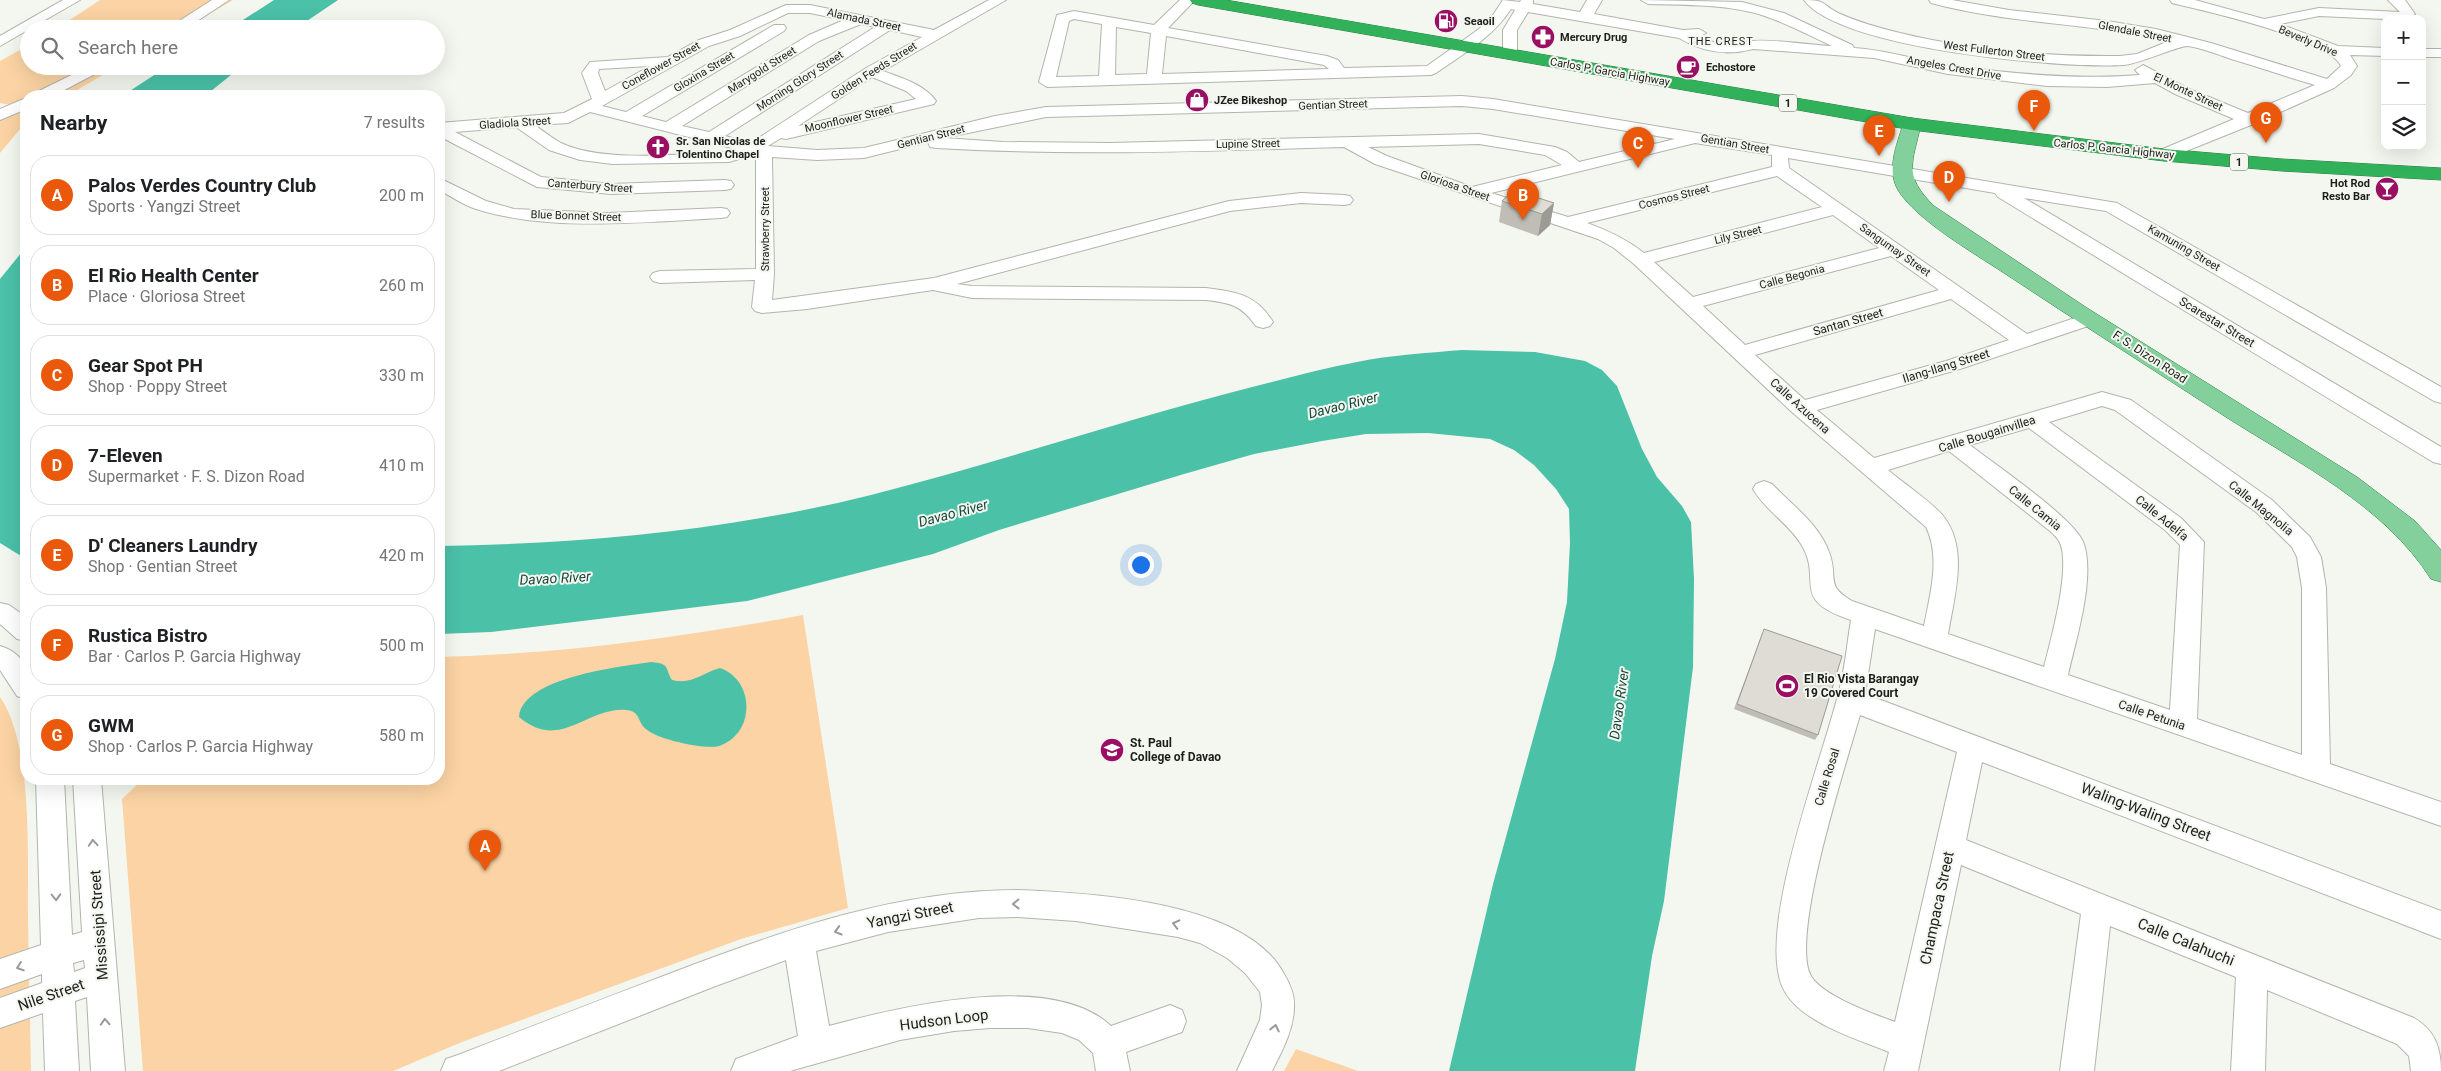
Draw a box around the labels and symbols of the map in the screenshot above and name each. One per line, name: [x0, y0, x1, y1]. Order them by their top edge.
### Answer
street label: Alamada Street: [826, 6, 903, 34]
fuel station icon: Seaoil: [1433, 8, 1459, 34]
place label: Seaoil: [1464, 15, 1495, 28]
street label: Glendale Street: [2097, 19, 2173, 46]
street label: Beverly Drive: [2277, 23, 2340, 59]
pharmacy icon: Mercury Drug: [1530, 24, 1556, 50]
place label: Mercury Drug: [1560, 31, 1627, 44]
district label: THE CREST: [1688, 35, 1754, 48]
street label: West Fullerton Street: [1942, 38, 2046, 64]
street label: Coneflower Street: [620, 39, 703, 93]
street label: Golden Feeds Street: [829, 39, 920, 103]
street label: Marygold Street: [726, 44, 799, 96]
street label: Morning Glory Street: [754, 48, 846, 114]
street label: Gloxina Street: [671, 49, 737, 95]
street label: Angeles Crest Drive: [1906, 53, 2002, 83]
cafe icon: Echostore: [1675, 54, 1701, 80]
street label: Carlos P. Garcia Highway: [1549, 55, 1672, 89]
place label: Echostore: [1706, 61, 1756, 74]
street label: El Monte Street: [2151, 70, 2225, 114]
shop icon: JZee Bikeshop: [1184, 87, 1210, 113]
pin: F: [2018, 90, 2050, 131]
place label: JZee Bikeshop: [1214, 94, 1287, 107]
road number: 1: [1779, 95, 1797, 112]
street label: Gentian Street: [1298, 97, 1368, 113]
street label: Moonflower Street: [804, 102, 895, 135]
pin: G: [2250, 102, 2282, 143]
street label: Gladiola Street: [479, 114, 552, 132]
pin: E: [1863, 115, 1895, 156]
street label: Gentian Street: [896, 122, 967, 152]
pin: C: [1622, 127, 1654, 168]
street label: Gentian Street: [1700, 132, 1771, 157]
church icon: Sr. San Nicolas de Tolentino Chapel: [645, 134, 671, 160]
place label: Sr. San Nicolas de Tolentino Chapel: [676, 135, 765, 161]
street label: Carlos P. Garcia Highway: [2053, 136, 2176, 162]
street label: Lupine Street: [1216, 137, 1281, 151]
road number: 1: [2230, 154, 2248, 170]
pin: D: [1933, 161, 1965, 202]
street label: Gloriosa Street: [1419, 168, 1492, 204]
bar icon: Hot Rod Resto Bar: [2374, 176, 2400, 202]
street label: Canterbury Street: [547, 177, 633, 195]
place label: Hot Rod Resto Bar: [2322, 177, 2370, 203]
pin: B: [1507, 179, 1539, 220]
street label: Cosmos Street: [1637, 182, 1711, 212]
street label: Strawberry Street: [759, 186, 772, 271]
street label: Blue Bonnet Street: [530, 208, 622, 224]
street label: Sangumay Street: [1857, 221, 1933, 279]
street label: Kamuning Street: [2146, 222, 2223, 274]
street label: Lily Street: [1713, 223, 1763, 247]
street label: Calle Begonia: [1758, 262, 1826, 292]
street label: Scarestar Street: [2177, 294, 2257, 350]
street label: Santan Street: [1811, 305, 1885, 339]
street label: F. S. Dizon Road: [2110, 328, 2190, 386]
street label: Ilang-Ilang Street: [1901, 346, 1991, 386]
street label: Calle Azucena: [1767, 375, 1833, 437]
water label: Davao River: [1307, 389, 1380, 421]
street label: Calle Bougainvillea: [1937, 413, 2037, 455]
street label: Calle Magnolia: [2226, 478, 2296, 538]
street label: Calle Camia: [2006, 482, 2064, 534]
street label: Calle Adelfa: [2133, 492, 2191, 544]
water label: Davao River: [917, 496, 990, 530]
your location: [1128, 552, 1154, 578]
water label: Davao River: [519, 568, 591, 588]
water label: Davao River: [1606, 667, 1632, 740]
place label: El Rio Vista Barangay 19 Covered Court: [1804, 672, 1920, 700]
sports icon: El Rio Vista Barangay 19 Covered Court: [1774, 673, 1800, 699]
street label: Calle Petunia: [2117, 697, 2187, 733]
place label: St. Paul College of Davao: [1130, 736, 1221, 764]
school or university icon: St. Paul College of Davao: [1099, 737, 1125, 763]
street label: Calle Rosal: [1812, 747, 1842, 807]
street label: Waling-Waling Street: [2078, 779, 2214, 845]
pin: A: [469, 830, 501, 871]
one-way arrow: [88, 838, 99, 846]
street label: Champaca Street: [1916, 850, 1958, 966]
street label: Mississipi Street: [86, 869, 112, 981]
one-way arrow: [51, 894, 61, 902]
street label: Yangzi Street: [865, 898, 955, 932]
one-way arrow: [1011, 899, 1019, 909]
street label: Calle Calahuchi: [2135, 914, 2237, 970]
one-way arrow: [1172, 919, 1181, 930]
one-way arrow: [834, 925, 843, 936]
one-way arrow: [17, 961, 25, 971]
street label: Nile Street: [15, 975, 87, 1015]
street label: Hudson Loop: [899, 1006, 989, 1034]
one-way arrow: [100, 1018, 111, 1026]
one-way arrow: [1269, 1023, 1280, 1032]

